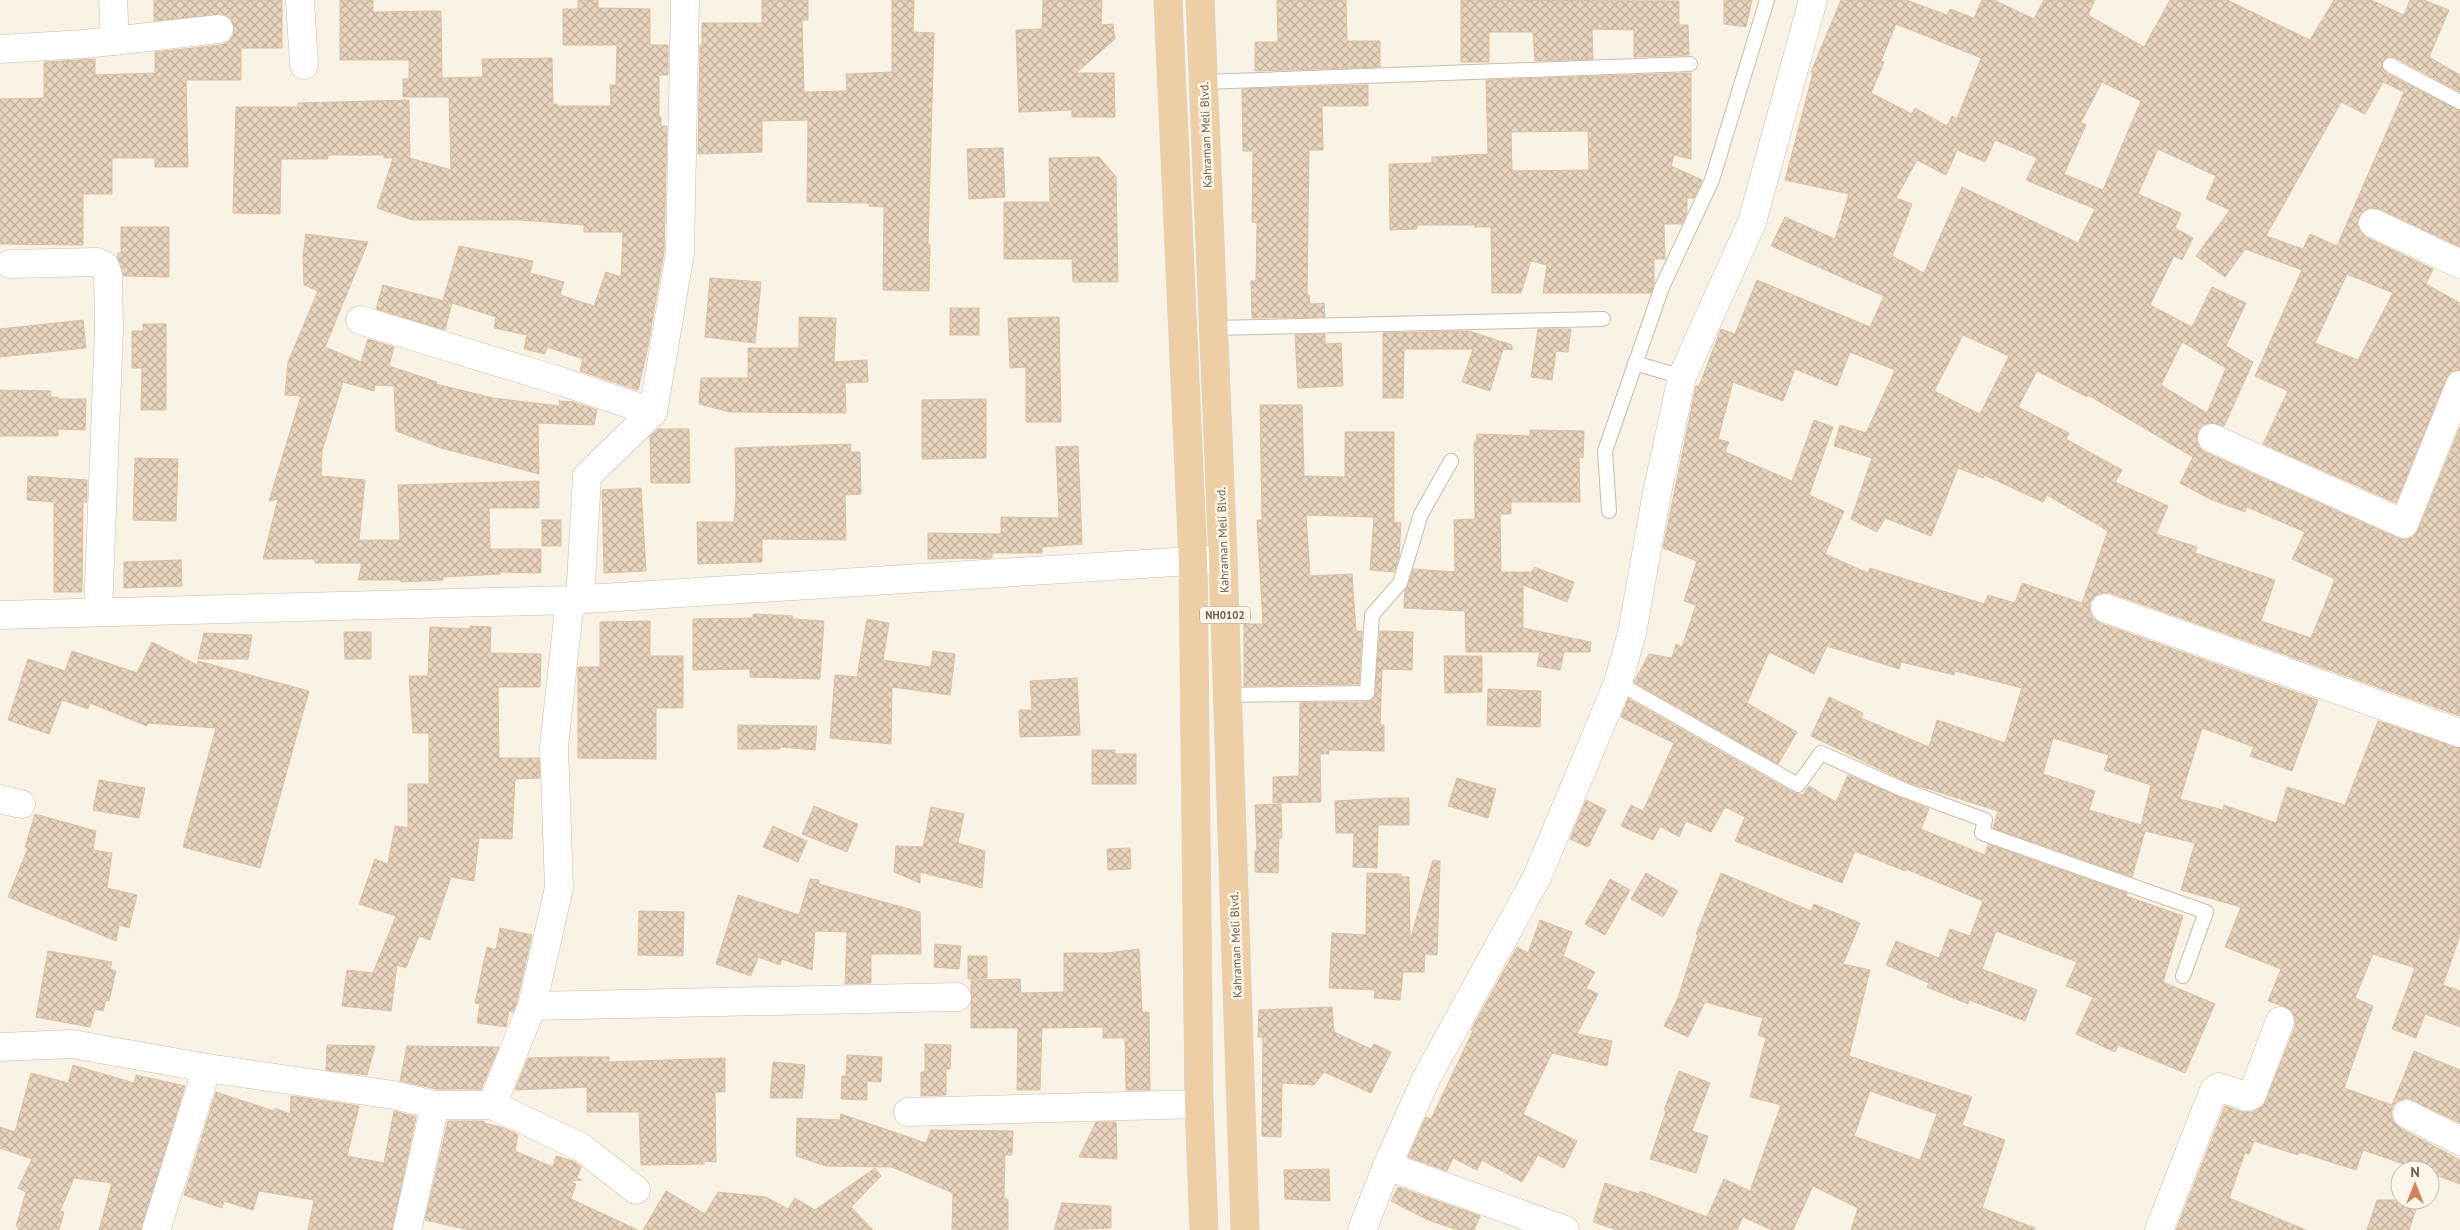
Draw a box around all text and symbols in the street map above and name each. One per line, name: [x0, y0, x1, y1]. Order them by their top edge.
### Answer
street label: Kahraman Meli Blvd.: [1196, 82, 1215, 188]
street label: Kahraman Meli Blvd.: [1213, 487, 1232, 593]
road number: NH0102: [1200, 606, 1250, 624]
street label: Kahraman Meli Blvd.: [1226, 892, 1245, 998]
north arrow: [2390, 1160, 2440, 1210]
text: N: [2410, 1163, 2420, 1181]

